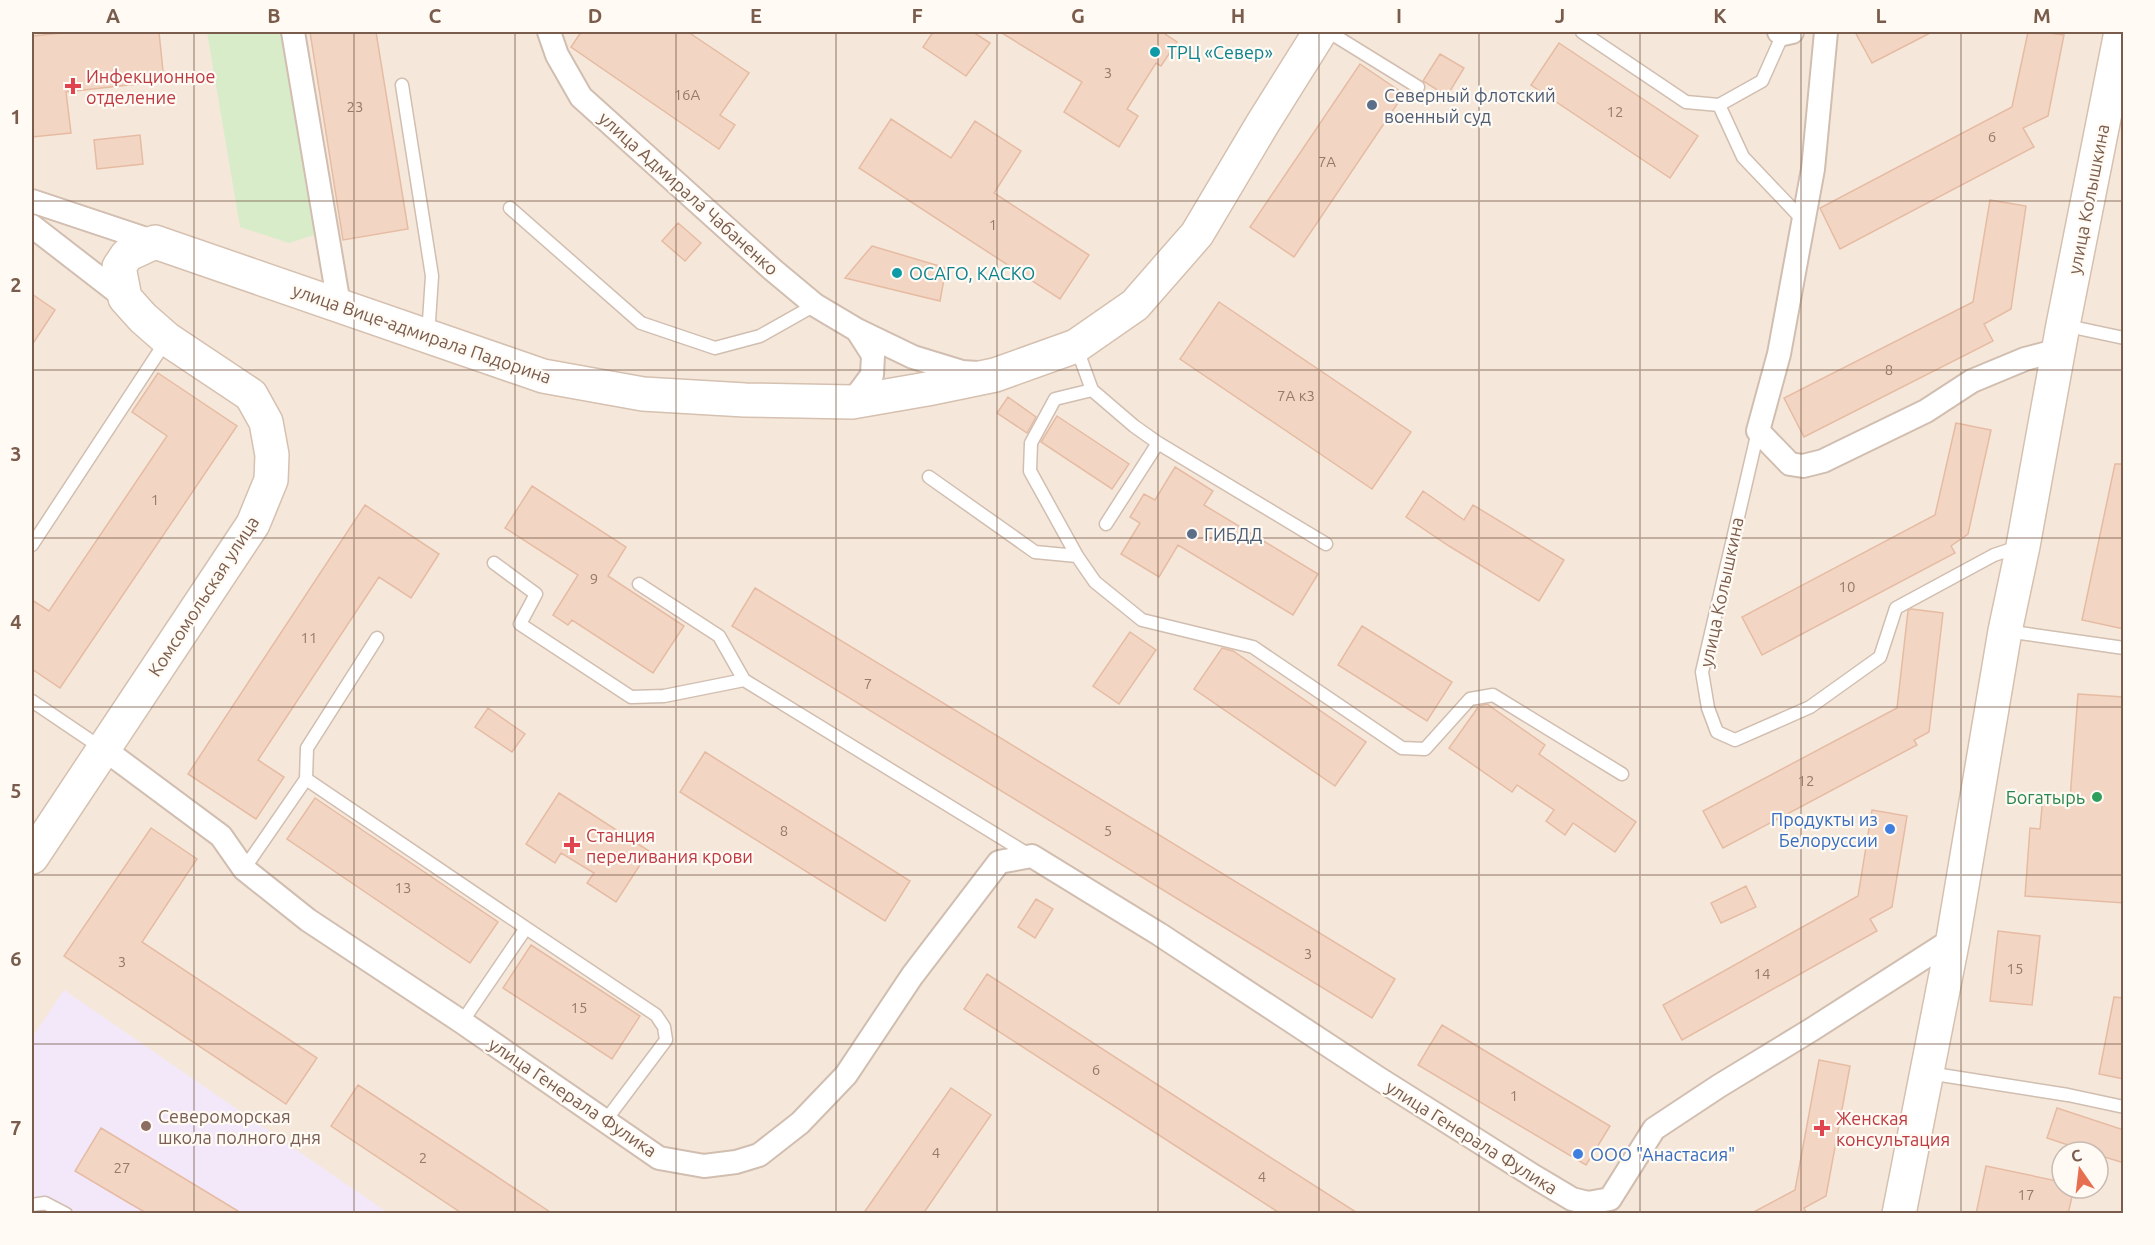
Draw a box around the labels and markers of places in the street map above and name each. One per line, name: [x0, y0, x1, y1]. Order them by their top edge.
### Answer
place label: ТРЦ «Север»: [1167, 42, 1273, 62]
marker: ТРЦ «Север»: [1148, 45, 1162, 59]
place label: Инфекционное отделение: [86, 66, 215, 107]
marker: Инфекционное отделение: [64, 77, 82, 95]
place label: Северный флотский военный суд: [1384, 85, 1556, 126]
marker: Северный флотский военный суд: [1365, 98, 1379, 112]
place label: ОСАГО, КАСКО: [909, 263, 1035, 283]
marker: ОСАГО, КАСКО: [890, 266, 904, 280]
place label: ГИБДД: [1204, 524, 1262, 544]
marker: ГИБДД: [1185, 527, 1199, 541]
place label: Богатырь: [2006, 787, 2085, 807]
marker: Богатырь: [2090, 790, 2104, 804]
place label: Продукты из Белоруссии: [1771, 809, 1878, 850]
marker: Продукты из Белоруссии: [1883, 822, 1897, 836]
place label: Станция переливания крови: [586, 825, 753, 866]
marker: Станция переливания крови: [563, 836, 581, 854]
place label: Североморская школа полного дня: [158, 1106, 321, 1147]
place label: Женская консультация: [1836, 1108, 1950, 1149]
marker: Североморская школа полного дня: [139, 1119, 153, 1133]
marker: Женская консультация: [1813, 1119, 1831, 1137]
place label: ООО "Анастасия": [1590, 1144, 1735, 1164]
marker: ООО "Анастасия": [1571, 1147, 1585, 1161]

